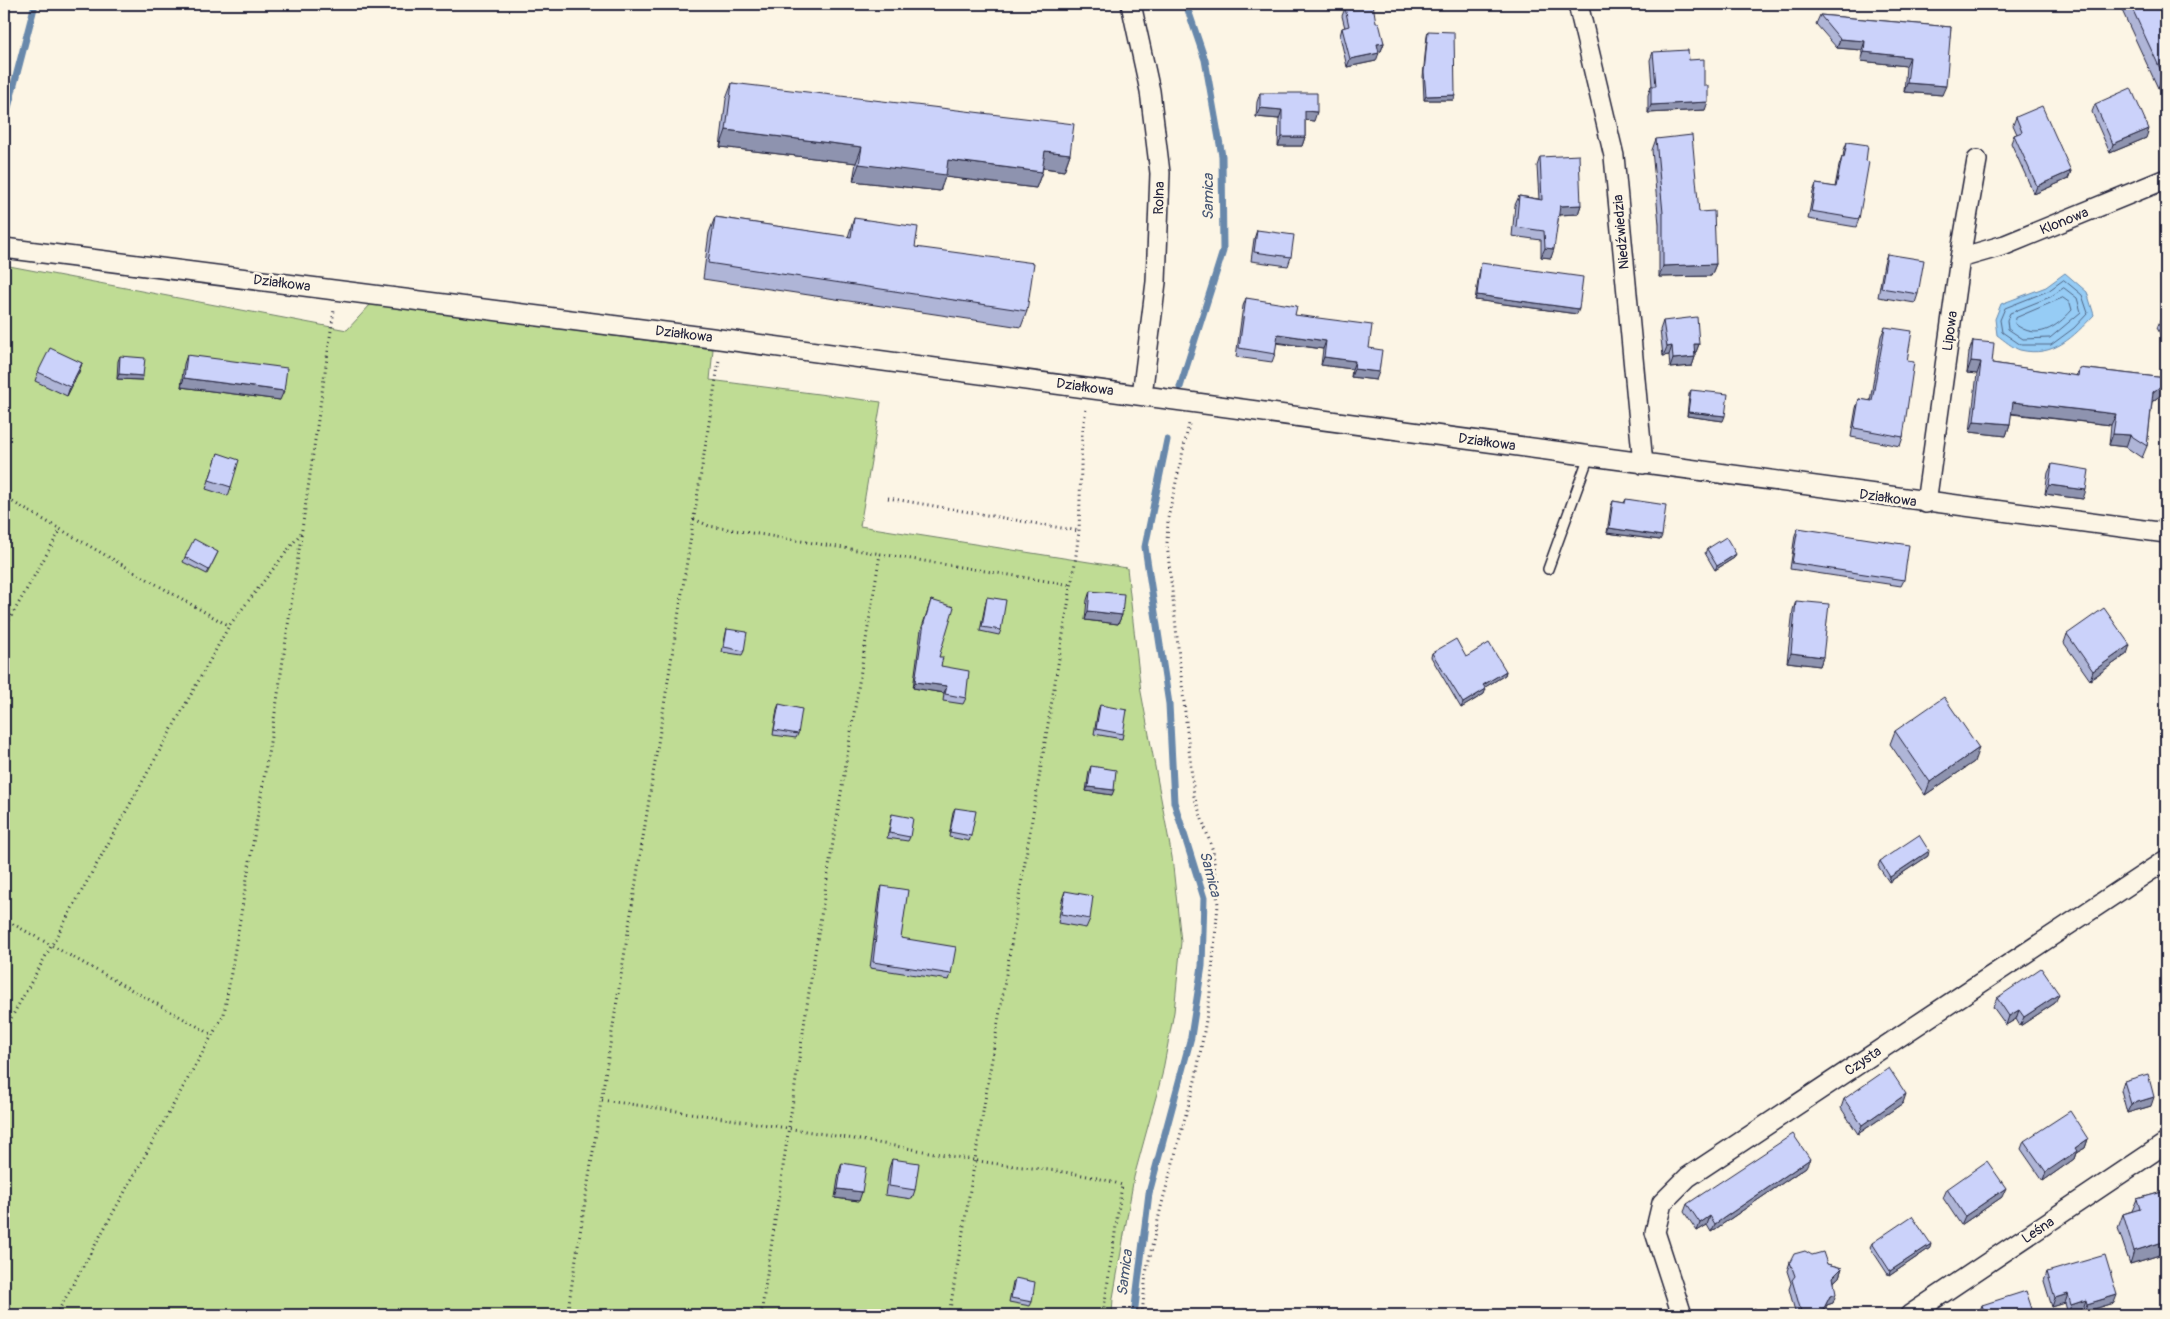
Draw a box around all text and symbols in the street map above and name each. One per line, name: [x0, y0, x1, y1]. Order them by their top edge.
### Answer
water label: Samica: [1199, 173, 1218, 220]
street label: Rolna: [1150, 181, 1168, 215]
street label: Niedźwiedzia: [1609, 194, 1633, 270]
street label: Klonowa: [2037, 204, 2091, 238]
street label: Działkowa: [252, 271, 312, 295]
street label: Lipowa: [1939, 310, 1961, 352]
street label: Działkowa: [654, 322, 714, 346]
street label: Działkowa: [1055, 375, 1115, 399]
street label: Działkowa: [1457, 430, 1517, 454]
street label: Działkowa: [1858, 486, 1918, 510]
water label: Samica: [1195, 849, 1225, 900]
street label: Czysta: [1842, 1043, 1884, 1079]
street label: Leśna: [2019, 1213, 2057, 1247]
water label: Samica: [1113, 1248, 1137, 1297]

